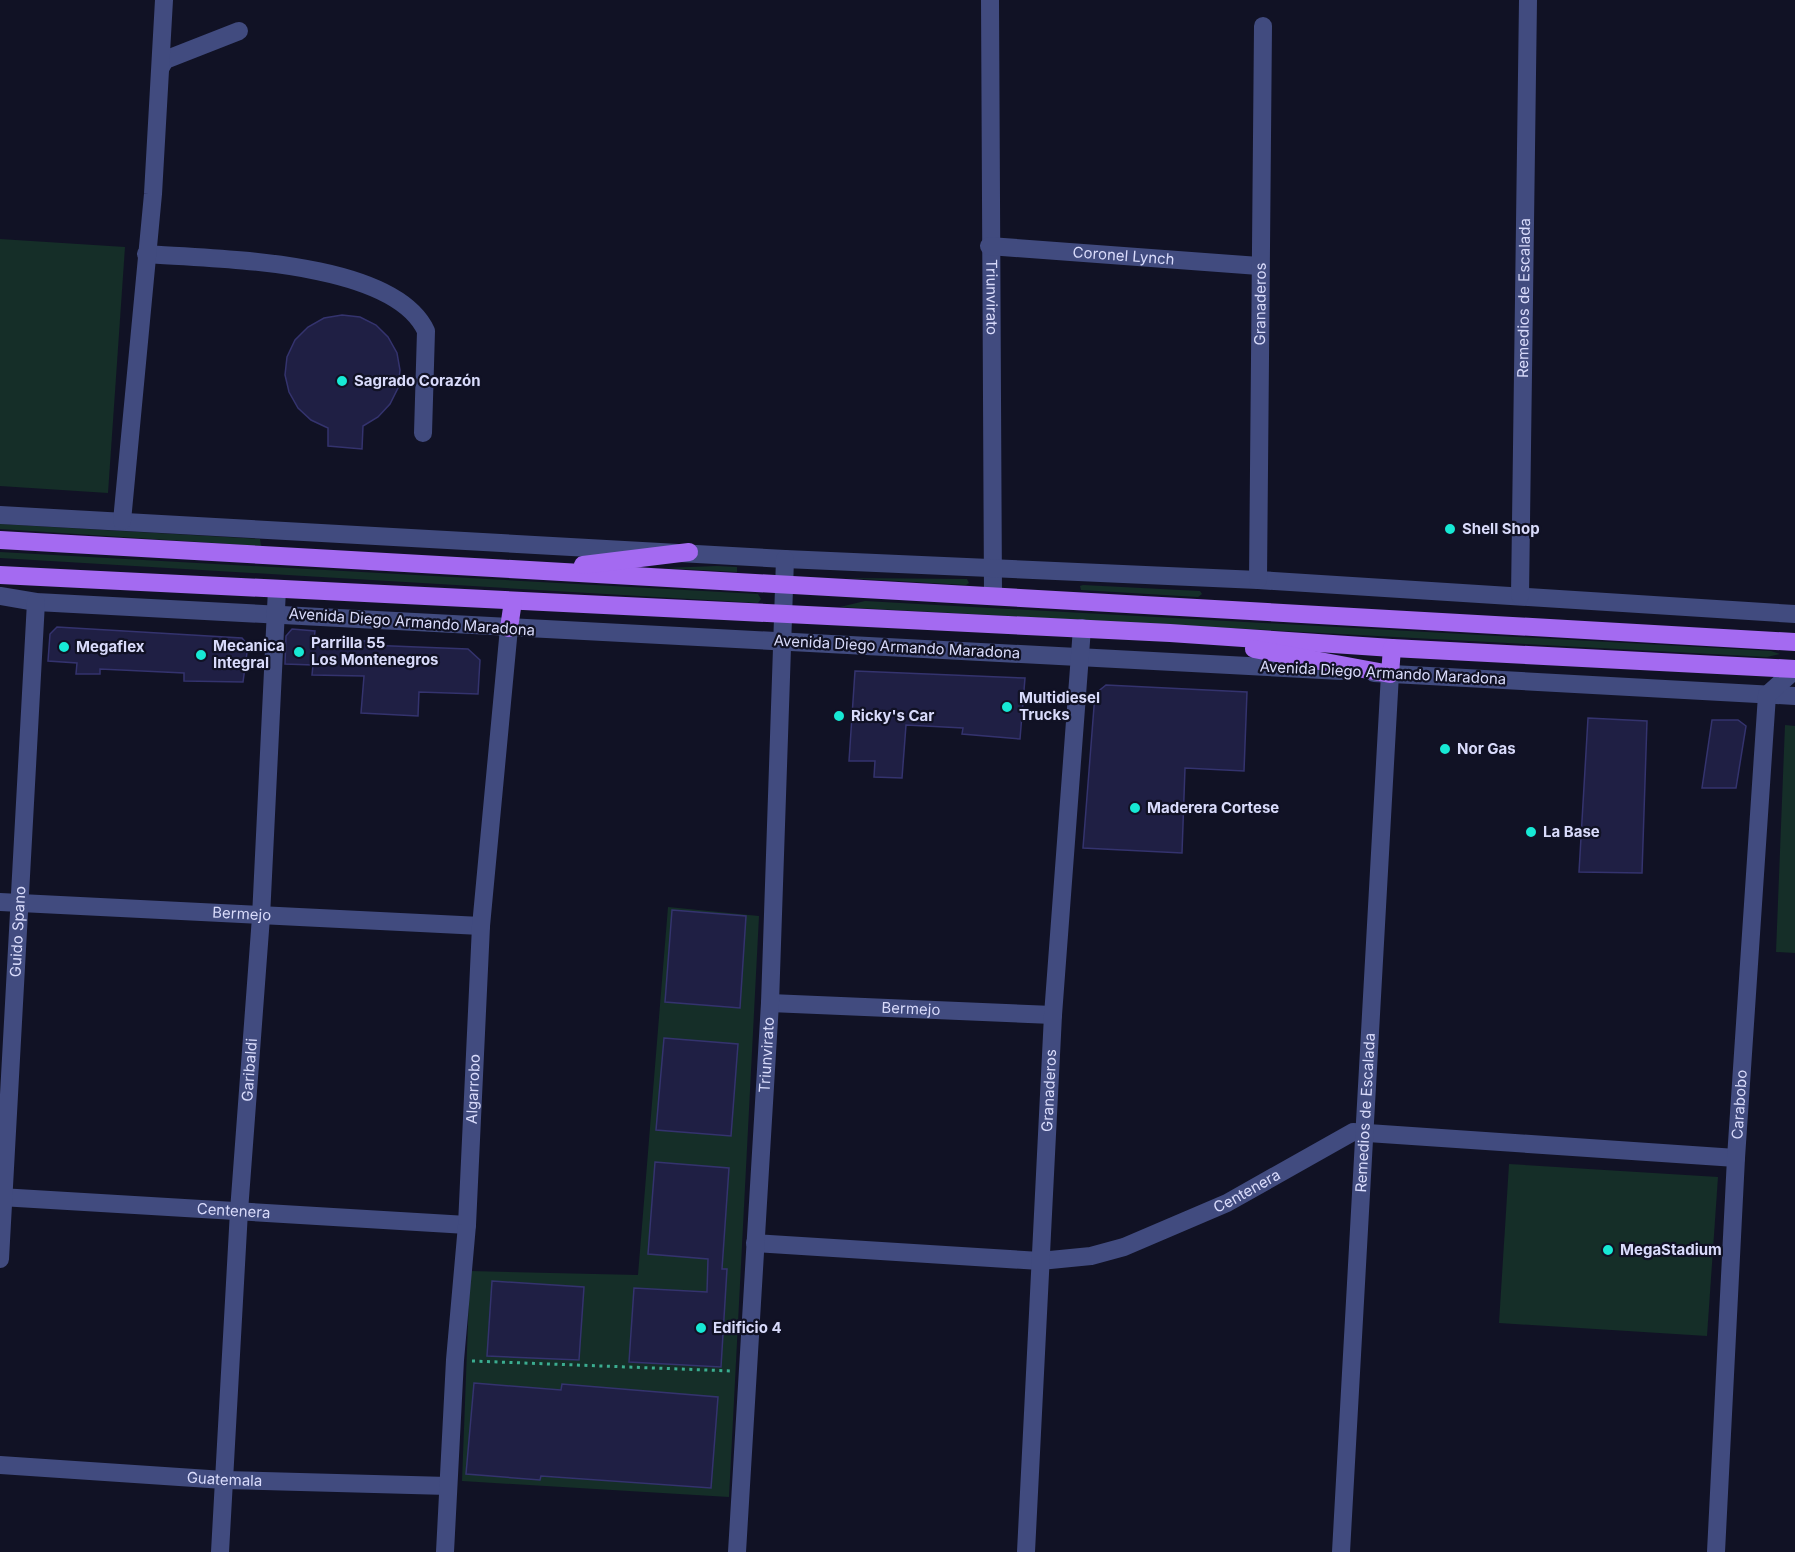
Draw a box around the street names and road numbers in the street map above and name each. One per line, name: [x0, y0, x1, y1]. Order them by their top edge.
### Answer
street label: Remedios de Escalada: [1513, 218, 1534, 378]
street label: Coronel Lynch: [1072, 242, 1175, 269]
street label: Triunvirato: [982, 259, 1002, 335]
street label: Granaderos: [1250, 262, 1270, 346]
street label: Avenida Diego Armando Maradona: [288, 603, 536, 640]
street label: Avenida Diego Armando Maradona: [773, 631, 1021, 662]
street label: Avenida Diego Armando Maradona: [1259, 657, 1507, 688]
street label: Guido Spano: [5, 885, 29, 978]
street label: Bermejo: [212, 903, 272, 925]
street label: Bermejo: [881, 998, 941, 1019]
street label: Triunvirato: [755, 1016, 778, 1093]
street label: Remedios de Escalada: [1351, 1032, 1379, 1193]
street label: Garibaldi: [237, 1038, 261, 1102]
street label: Granaderos: [1037, 1049, 1060, 1132]
street label: Algarrobo: [462, 1053, 484, 1124]
street label: Carabobo: [1727, 1069, 1751, 1140]
street label: Centenera: [1210, 1165, 1284, 1217]
street label: Centenera: [196, 1199, 271, 1222]
street label: Guatemala: [186, 1468, 263, 1490]

